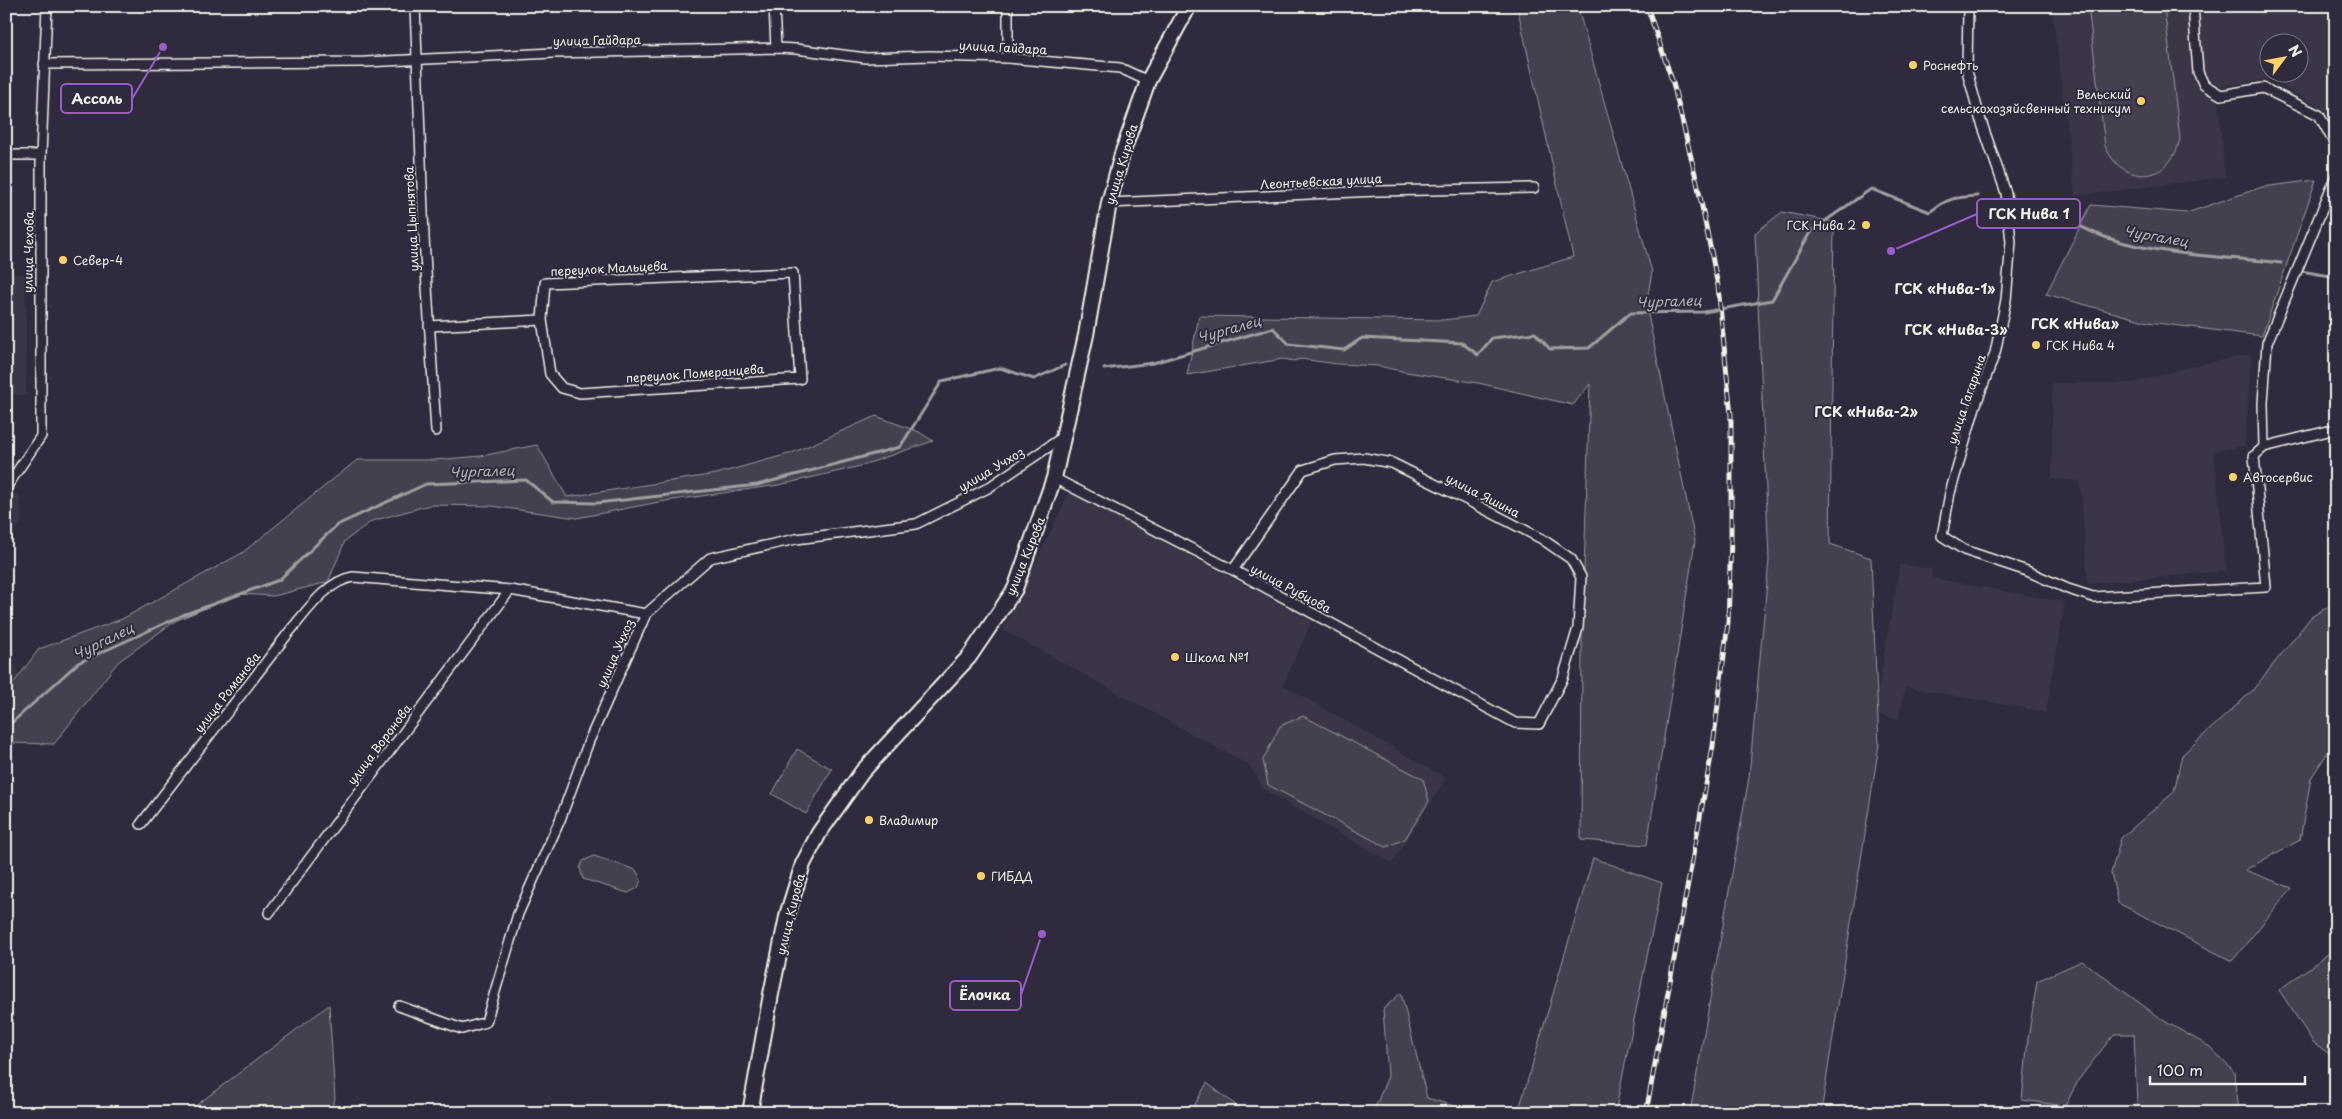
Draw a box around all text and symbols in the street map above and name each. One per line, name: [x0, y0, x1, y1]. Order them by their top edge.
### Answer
street label: улица Гайдара: [553, 30, 642, 50]
north arrow: [2260, 32, 2310, 82]
street label: улица Гайдара: [959, 36, 1048, 58]
text: N: [2284, 41, 2307, 61]
place label: Роснефть: [1923, 56, 1979, 74]
marker: Роснефть: [1907, 59, 1919, 71]
callout: Ассоль: [61, 84, 132, 113]
place label: Вельский сельскохозяйсвенный техникум: [1941, 85, 2131, 117]
text: Ассоль: [72, 88, 123, 109]
marker: Вельский сельскохозяйсвенный техникум: [2135, 95, 2147, 107]
street label: улица Кирова: [1100, 121, 1142, 207]
street label: улица Цыпнятова: [399, 165, 423, 272]
street label: Леонтьевская улица: [1259, 169, 1383, 193]
callout: ГСК Нива 1: [1977, 199, 2080, 228]
text: ГСК Нива 1: [1988, 203, 2070, 224]
street label: улица Чехова: [18, 210, 38, 293]
place label: ГСК Нива 2: [1786, 216, 1856, 234]
marker: ГСК Нива 2: [1860, 219, 1872, 231]
water label: Чургалец: [2122, 220, 2191, 252]
place label: Север-4: [73, 251, 123, 269]
marker: Север-4: [57, 254, 69, 266]
street label: переулок Мальцева: [550, 256, 669, 280]
district label: ГСК «Нива-1»: [1895, 278, 1996, 299]
water label: Чургалец: [1636, 289, 1703, 313]
water label: Чургалец: [1195, 310, 1264, 348]
district label: ГСК «Нива»: [2031, 313, 2120, 334]
district label: ГСК «Нива-3»: [1904, 319, 2008, 340]
place label: ГСК Нива 4: [2046, 336, 2115, 354]
marker: ГСК Нива 4: [2030, 339, 2042, 351]
street label: улица Гагарина: [1942, 351, 1990, 446]
street label: переулок Померанцева: [625, 359, 765, 387]
district label: ГСК «Нива-2»: [1814, 401, 1919, 422]
street label: улица Учхоз: [955, 442, 1027, 496]
water label: Чургалец: [449, 459, 516, 483]
place label: Автосервис: [2243, 468, 2313, 486]
street label: улица Яшина: [1443, 469, 1524, 522]
marker: Автосервис: [2227, 471, 2239, 483]
street label: улица Кирова: [1001, 513, 1049, 598]
street label: улица Рубцова: [1247, 559, 1335, 617]
street label: улица Учхоз: [592, 616, 638, 690]
water label: Чургалец: [69, 617, 138, 665]
street label: улица Романова: [190, 647, 265, 736]
place label: Школа №1: [1185, 648, 1249, 666]
marker: Школа №1: [1169, 651, 1181, 663]
street label: улица Воронова: [343, 699, 416, 788]
place label: Владимир: [879, 811, 938, 829]
marker: Владимир: [863, 814, 875, 826]
place label: ГИБДД: [991, 867, 1033, 885]
marker: ГИБДД: [975, 870, 987, 882]
street label: улица Кирова: [771, 871, 809, 957]
callout: Ёлочка: [950, 981, 1021, 1010]
text: Ёлочка: [959, 984, 1011, 1005]
scale bar: [2150, 1054, 2304, 1086]
text: 100 m: [2157, 1058, 2203, 1081]

